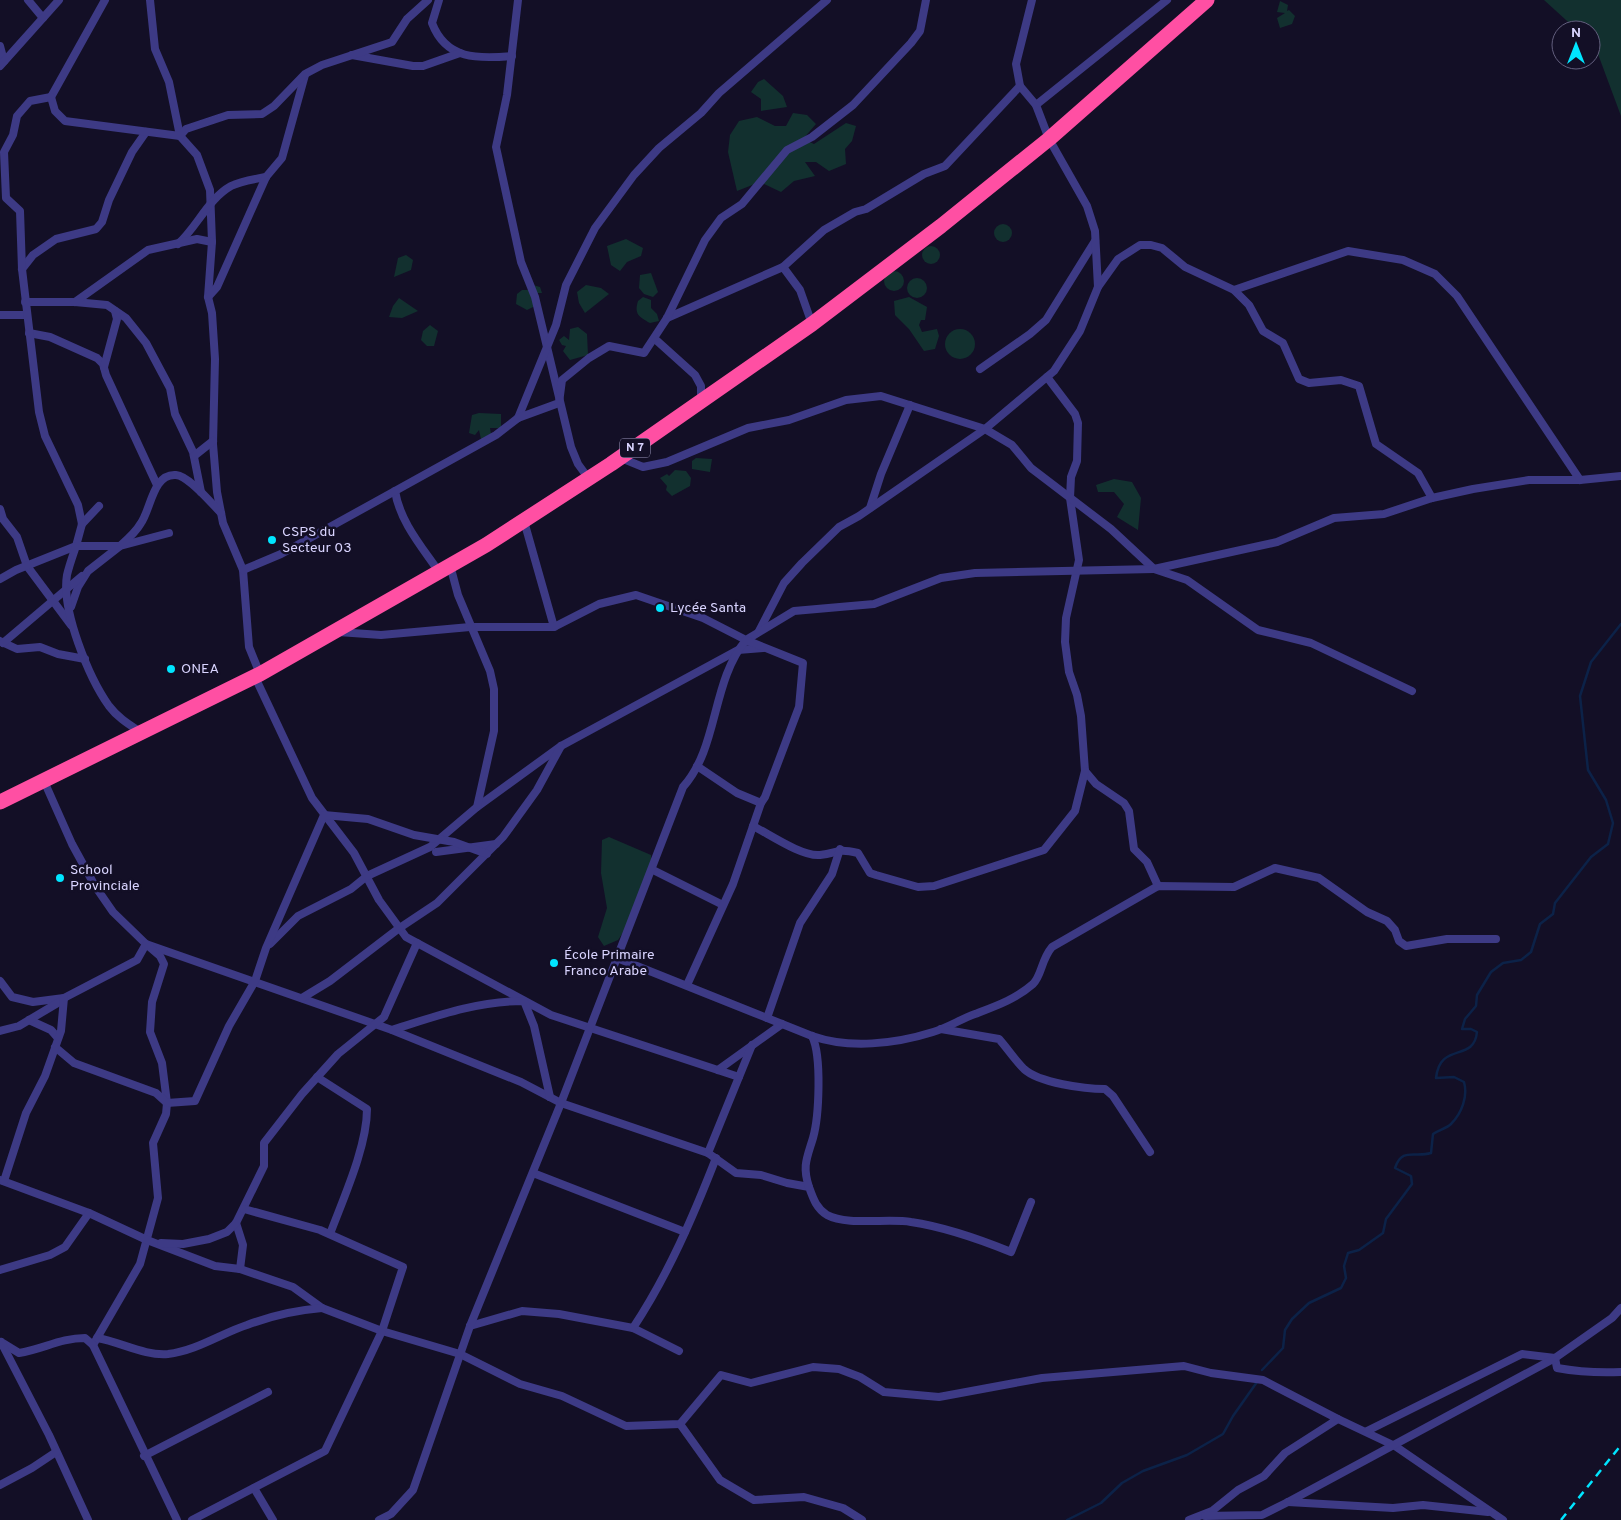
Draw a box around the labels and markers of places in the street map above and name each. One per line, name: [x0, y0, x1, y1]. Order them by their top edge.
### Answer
place label: CSPS du Secteur 03: [282, 524, 352, 557]
marker: CSPS du Secteur 03: [266, 534, 278, 546]
place label: Lycée Santa: [670, 600, 746, 617]
marker: Lycée Santa: [654, 602, 666, 614]
place label: ONEA: [181, 661, 219, 678]
marker: ONEA: [165, 663, 177, 675]
place label: School Provinciale: [70, 862, 140, 895]
marker: School Provinciale: [54, 872, 66, 884]
place label: École Primaire Franco Arabe: [564, 946, 655, 980]
marker: École Primaire Franco Arabe: [548, 957, 560, 969]

